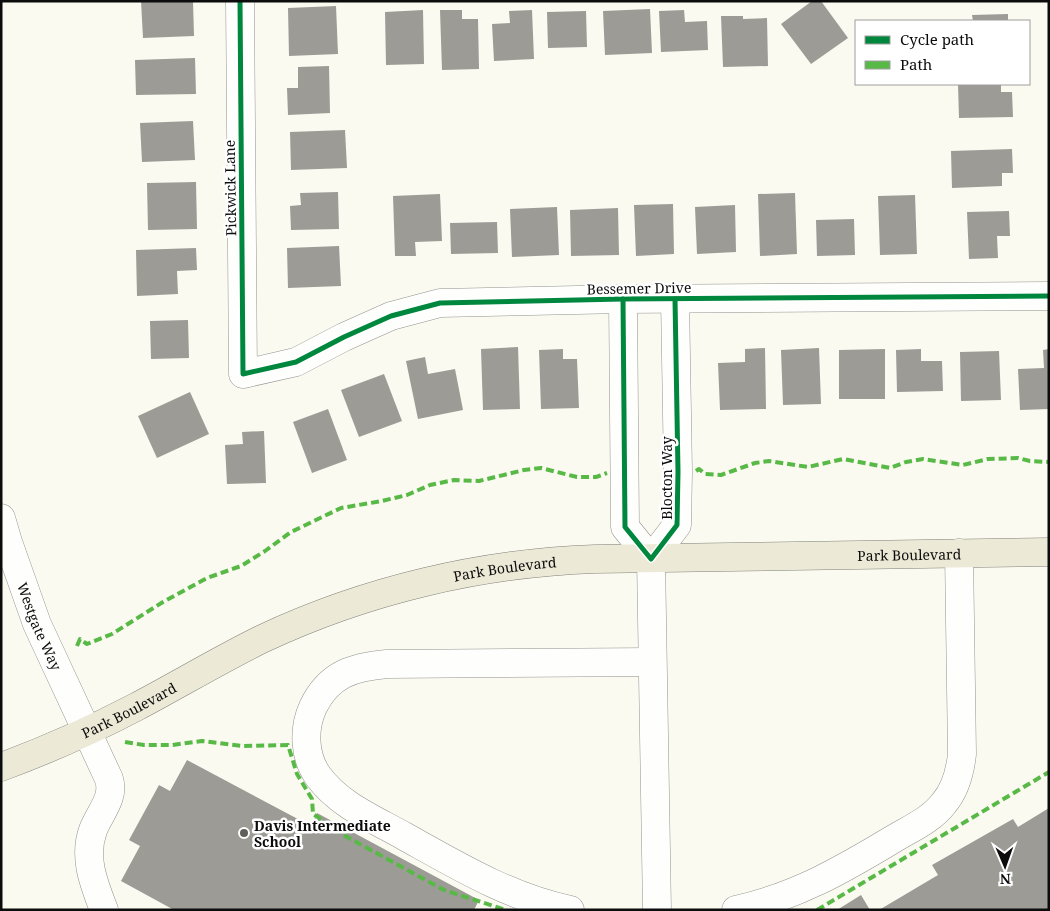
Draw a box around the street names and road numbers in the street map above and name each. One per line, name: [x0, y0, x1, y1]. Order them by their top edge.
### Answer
street label: Pickwick Lane: [220, 140, 240, 236]
street label: Bessemer Drive: [587, 278, 691, 298]
street label: Blocton Way: [657, 436, 676, 520]
street label: Park Boulevard: [857, 544, 962, 564]
street label: Park Boulevard: [452, 552, 557, 585]
street label: Westgate Way: [13, 580, 67, 673]
street label: Park Boulevard: [78, 677, 180, 742]

